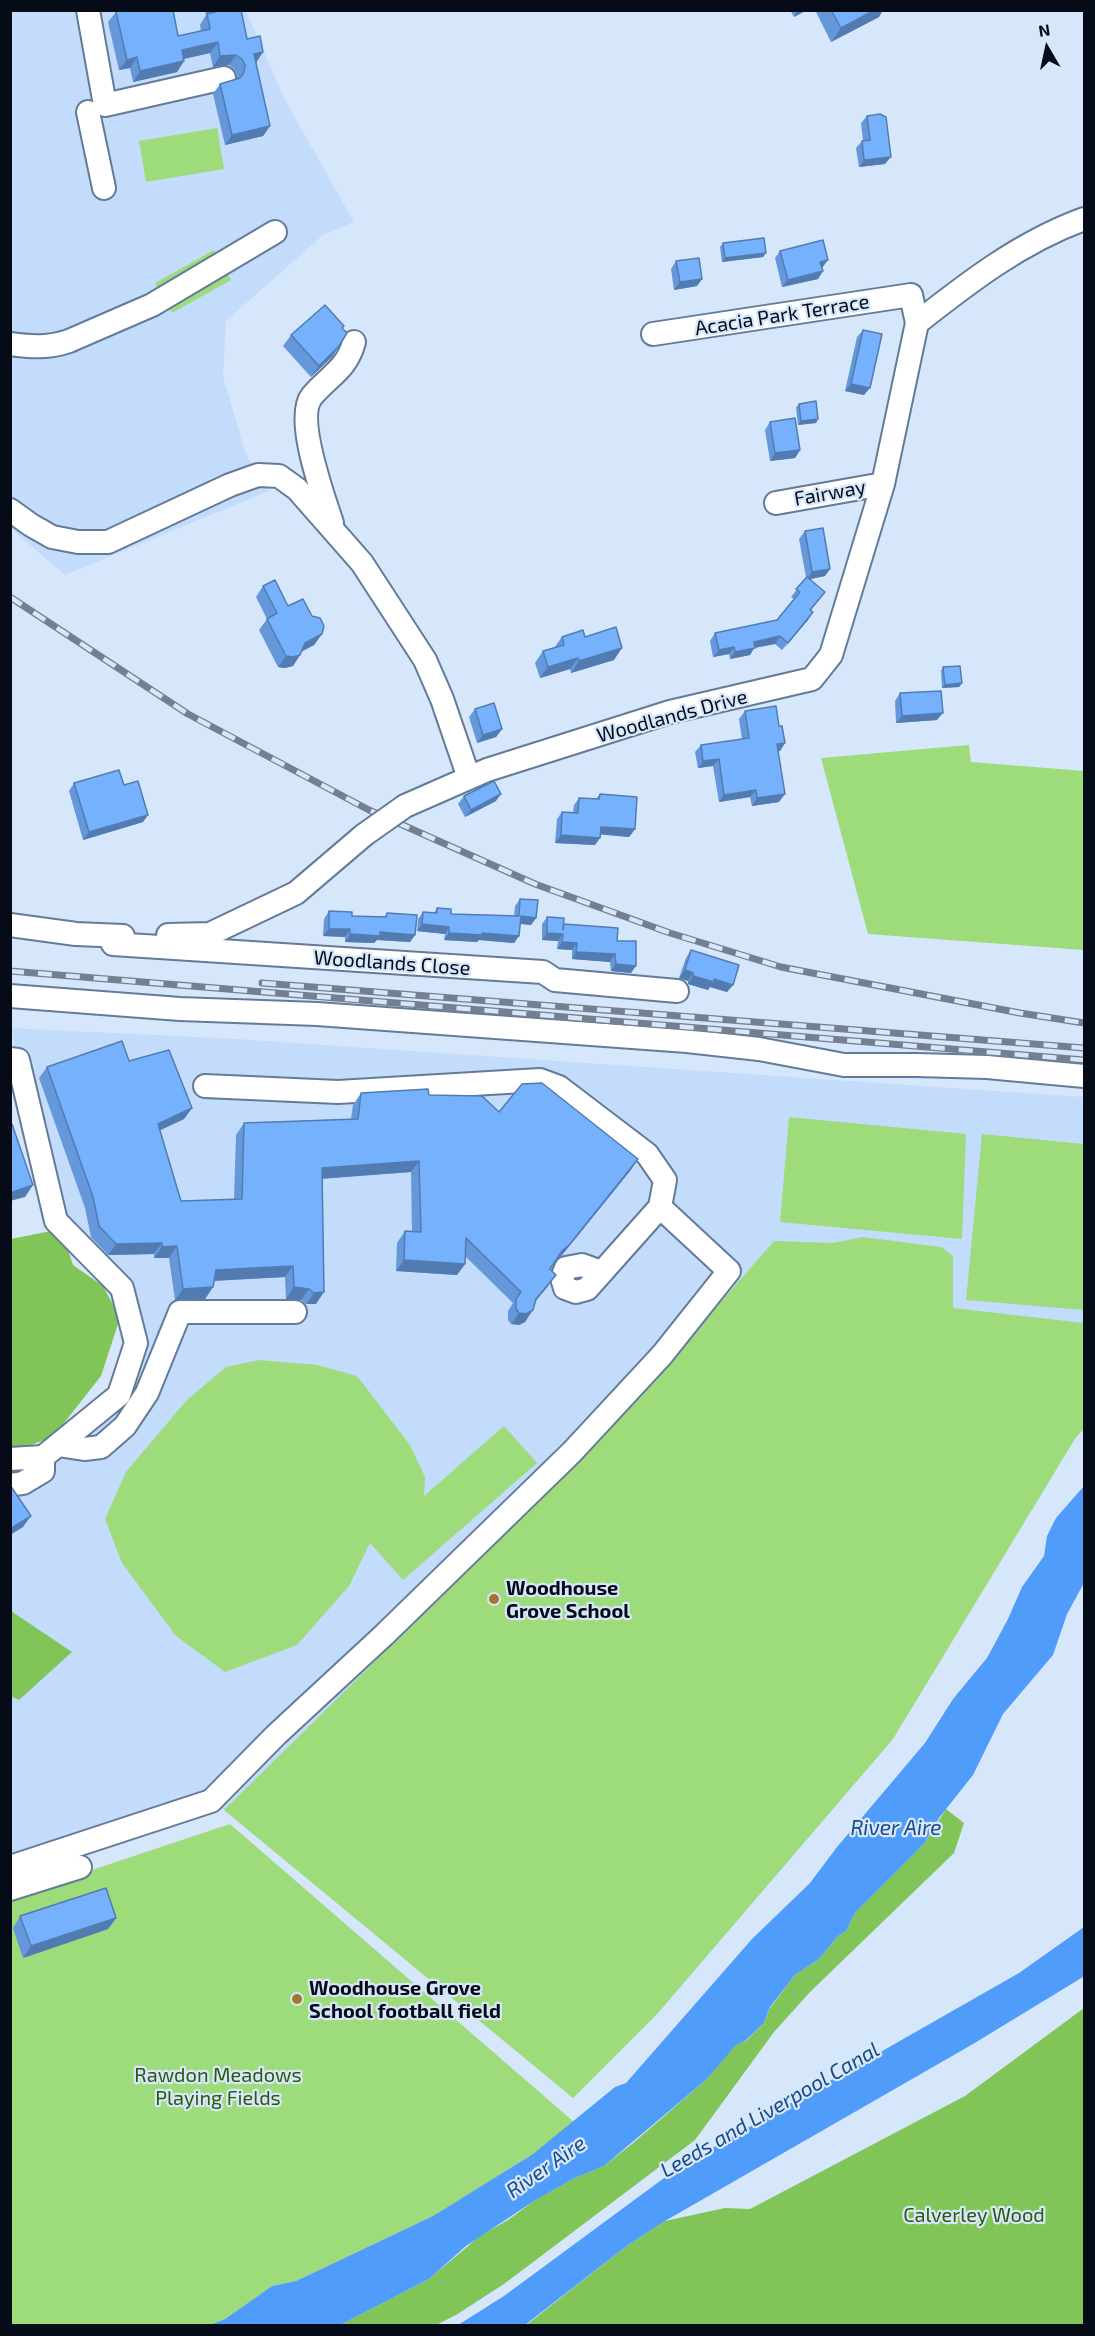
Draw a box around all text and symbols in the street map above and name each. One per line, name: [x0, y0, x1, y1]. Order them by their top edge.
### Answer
north arrow: [1017, 18, 1077, 78]
text: N: [1037, 19, 1051, 40]
street label: Acacia Park Terrace: [693, 289, 871, 341]
street label: Fairway: [792, 475, 868, 511]
street label: Woodlands Drive: [594, 684, 750, 748]
street label: Woodlands Close: [313, 946, 471, 980]
place label: Woodhouse Grove School: [506, 1576, 630, 1623]
marker: Woodhouse Grove School: [487, 1592, 501, 1606]
water label: River Aire: [850, 1815, 942, 1841]
place label: Woodhouse Grove School football field: [309, 1976, 501, 2023]
marker: Woodhouse Grove School football field: [290, 1992, 304, 2006]
water label: Leeds and Liverpool Canal: [656, 2037, 884, 2183]
park label: Rawdon Meadows Playing Fields: [134, 2063, 302, 2110]
water label: River Aire: [501, 2131, 591, 2203]
park label: Calverley Wood: [903, 2203, 1045, 2227]

